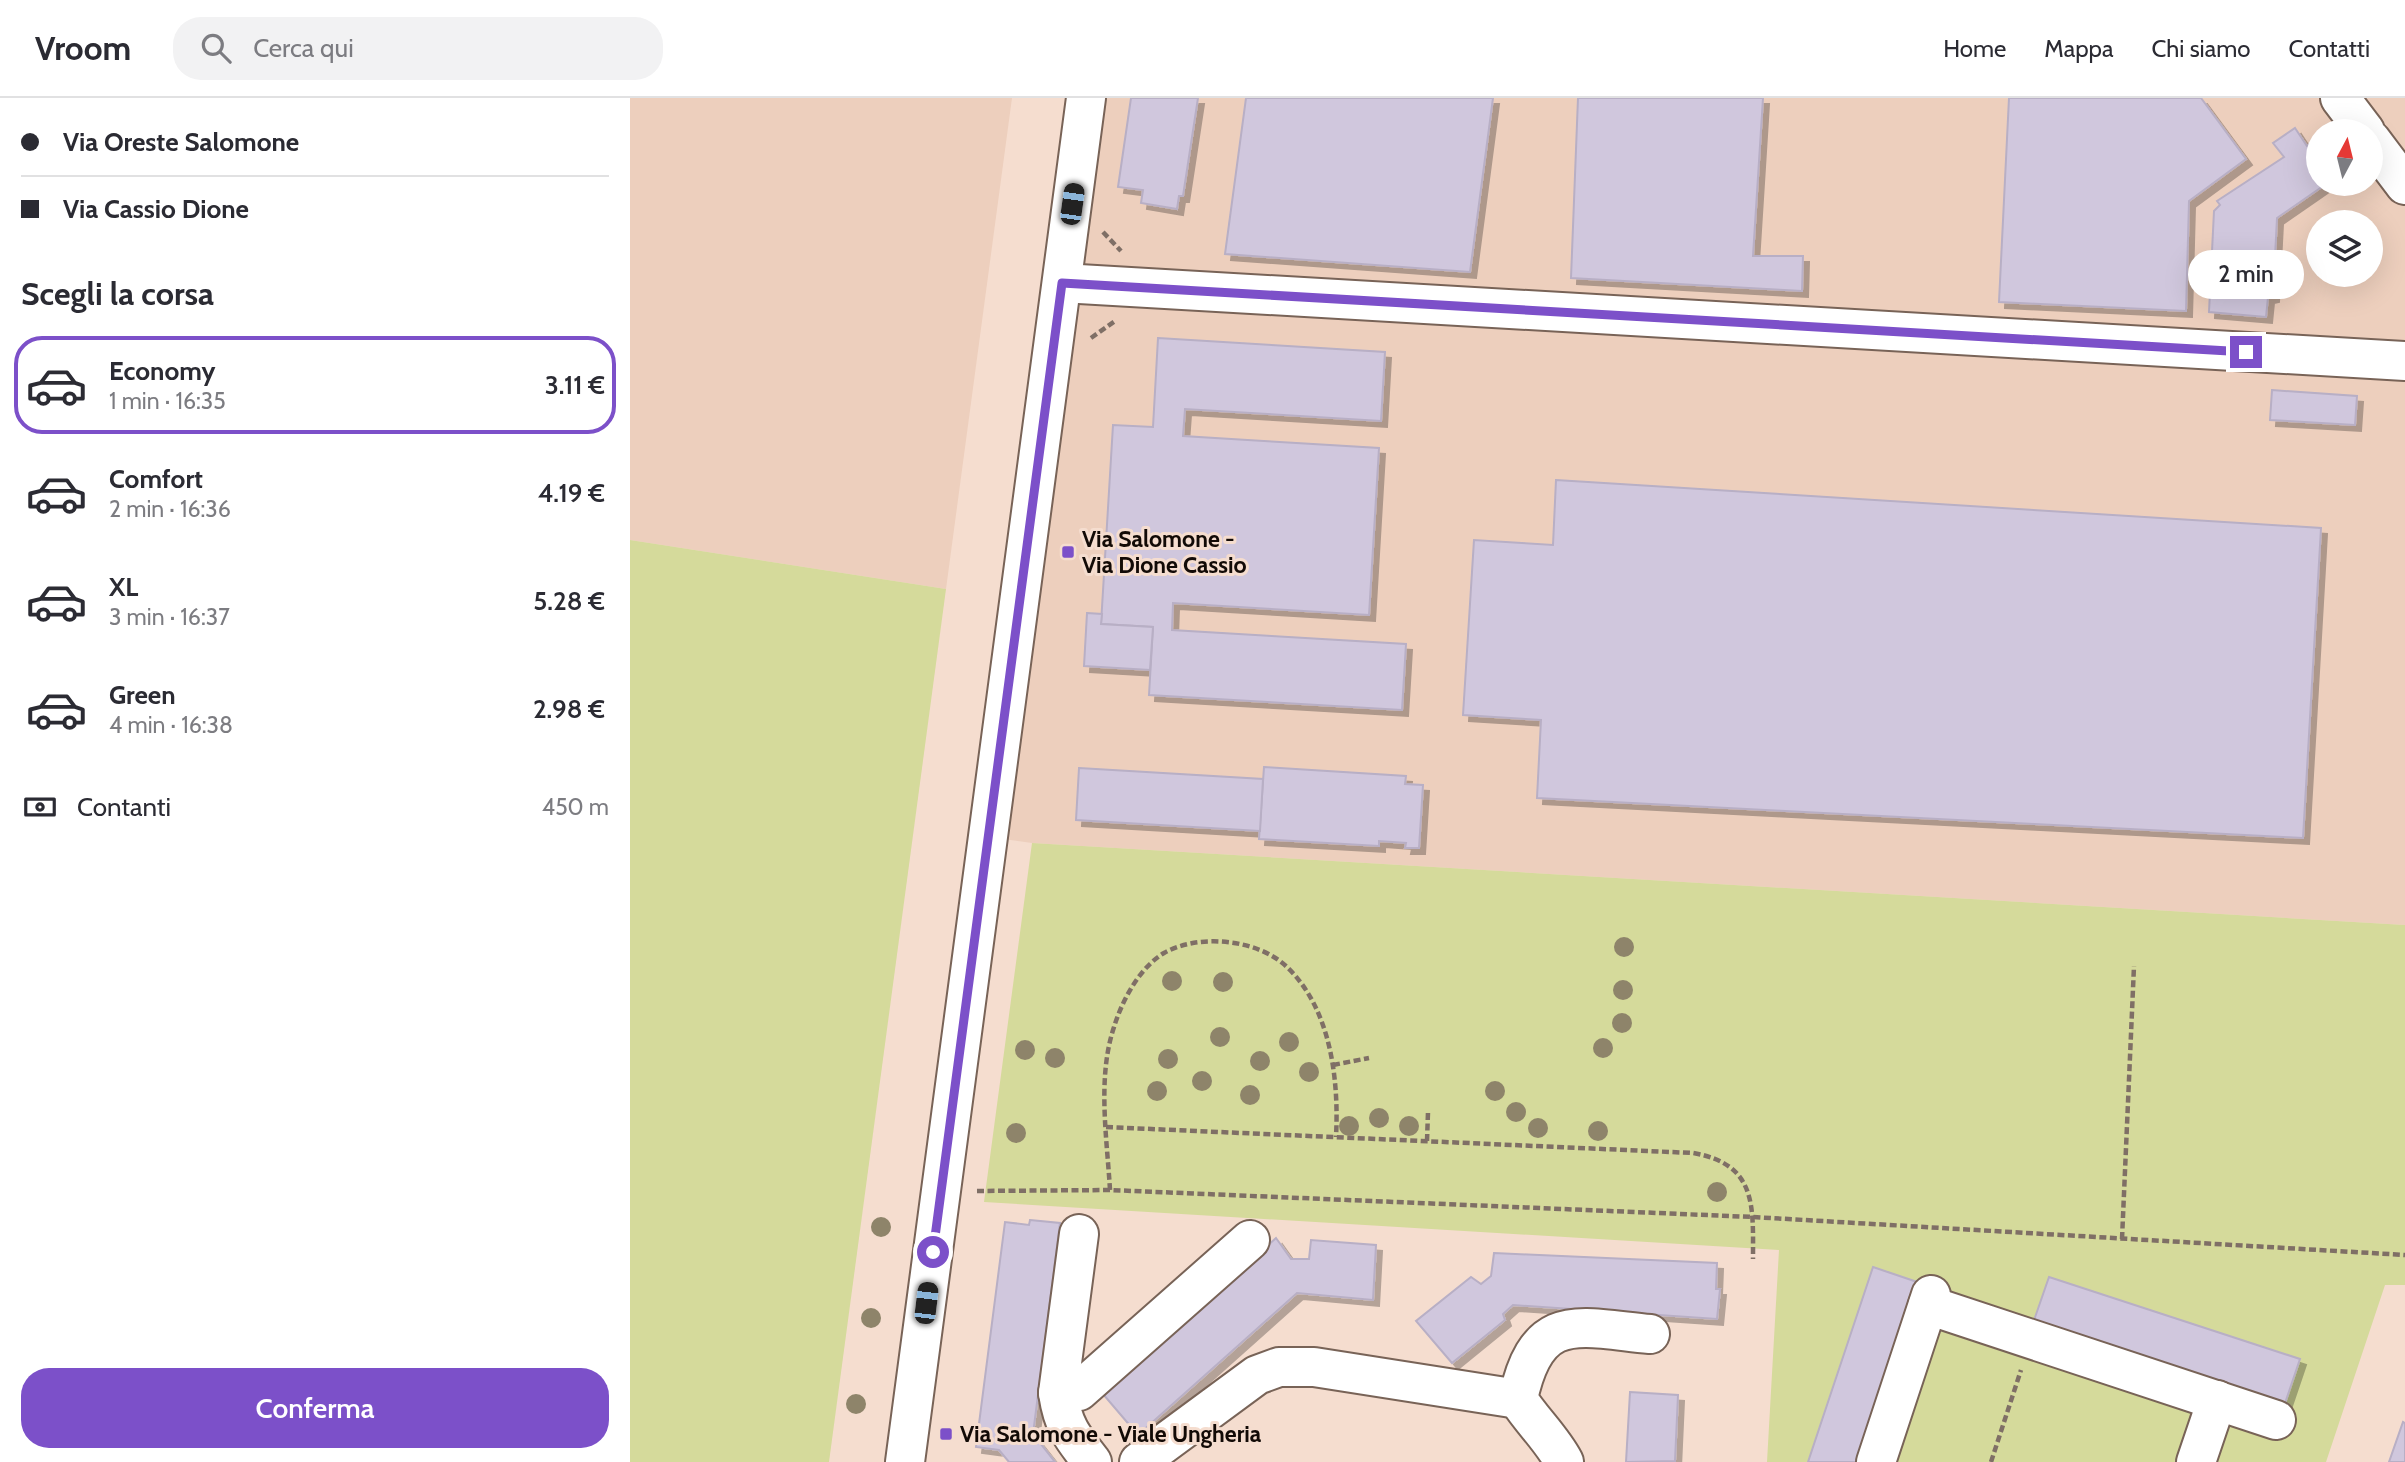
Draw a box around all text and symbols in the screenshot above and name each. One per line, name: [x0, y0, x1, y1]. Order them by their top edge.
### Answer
search box: [173, 17, 663, 80]
text: Vroom: [35, 28, 131, 68]
icon: search: [197, 29, 235, 67]
text: Cerca qui: [253, 32, 354, 64]
text: Home: [1943, 34, 2006, 63]
text: Mappa: [2044, 34, 2113, 63]
text: Chi siamo: [2151, 34, 2250, 63]
text: Contatti: [2288, 34, 2370, 63]
north arrow: [2306, 119, 2384, 196]
map controls: [2306, 119, 2383, 287]
text: Via Oreste Salomone: [63, 126, 299, 158]
car: [1059, 182, 1086, 226]
text: Via Cassio Dione: [63, 193, 249, 225]
button: layers: [2306, 210, 2383, 287]
callout: 2 min: [2188, 250, 2304, 300]
text: 2 min: [2218, 260, 2274, 288]
text: Scegli la corsa: [21, 274, 214, 313]
route end: [2230, 336, 2262, 368]
icon: car: [25, 354, 88, 417]
text: Economy: [109, 355, 215, 387]
text: 3.11 €: [545, 369, 605, 401]
text: 1 min · 16:35: [109, 387, 226, 415]
icon: car: [25, 462, 88, 525]
text: Comfort: [109, 463, 203, 495]
text: 4.19 €: [538, 477, 605, 509]
text: 2 min · 16:36: [109, 495, 231, 523]
place label: Via Salomone - Via Dione Cassio: [1082, 525, 1247, 579]
marker: Via Salomone - Via Dione Cassio: [1060, 544, 1076, 560]
icon: car: [25, 570, 88, 633]
text: XL: [109, 571, 138, 603]
text: 5.28 €: [533, 585, 605, 617]
text: 3 min · 16:37: [109, 603, 230, 631]
icon: car: [25, 678, 88, 741]
text: Green: [109, 679, 176, 711]
text: 2.98 €: [533, 693, 605, 725]
text: 4 min · 16:38: [109, 711, 233, 739]
icon: cash: [21, 788, 59, 826]
text: Contanti: [77, 791, 171, 823]
text: 450 m: [542, 793, 609, 821]
route start: [917, 1236, 949, 1268]
car: [914, 1281, 939, 1325]
button: Conferma: [21, 1368, 609, 1448]
place label: Via Salomone - Viale Ungheria: [960, 1420, 1262, 1448]
marker: Via Salomone - Viale Ungheria: [938, 1426, 954, 1442]

